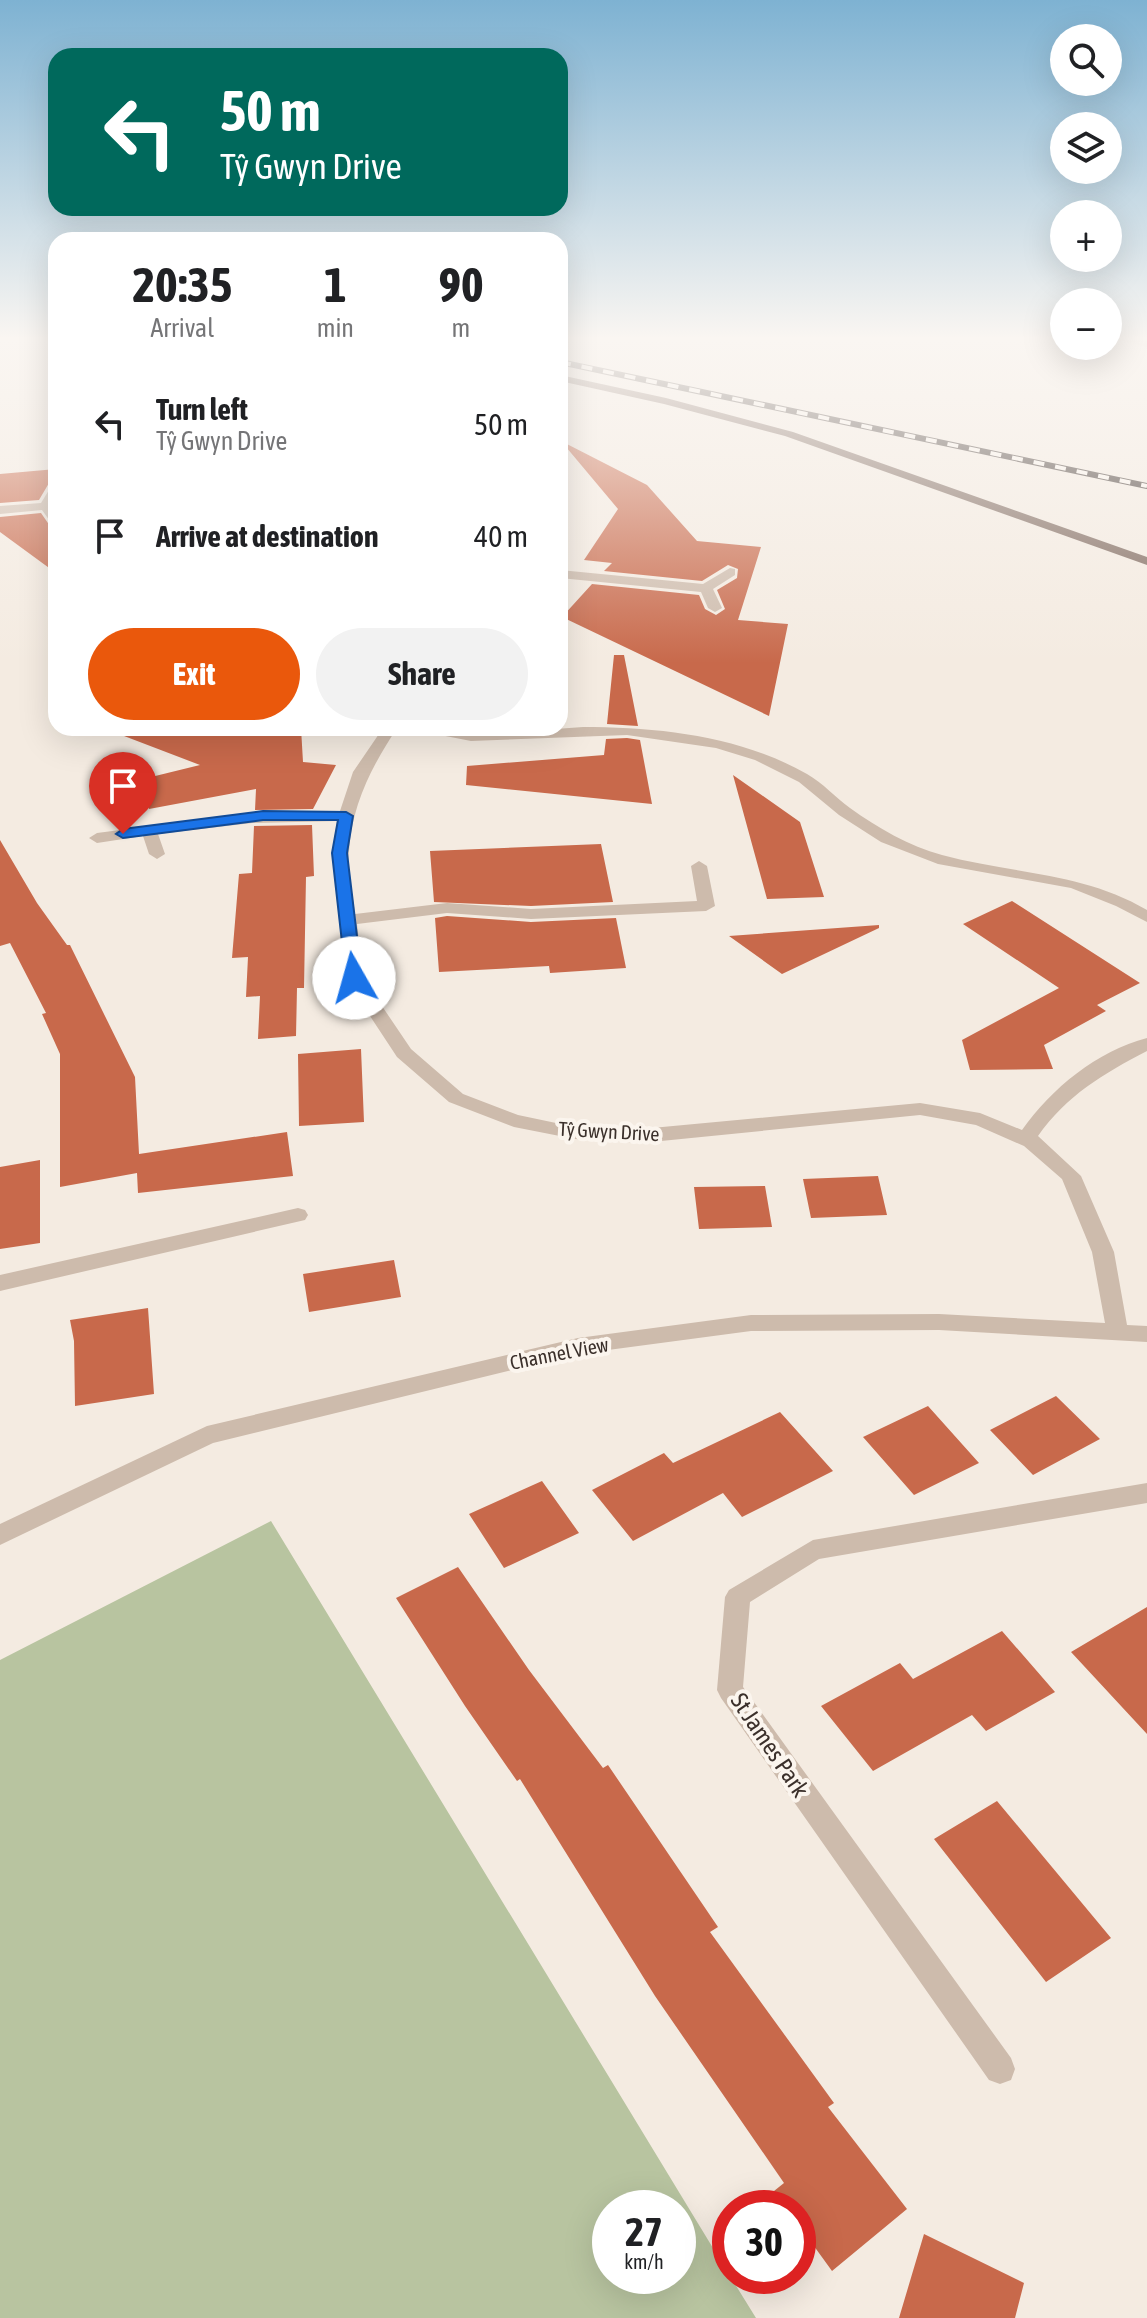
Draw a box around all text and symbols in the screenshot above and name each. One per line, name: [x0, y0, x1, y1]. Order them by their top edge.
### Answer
map controls: [1050, 24, 1122, 360]
button: search: [1050, 24, 1122, 96]
text: 50 m: [220, 79, 321, 143]
icon: left: [88, 80, 192, 184]
button: layers: [1050, 112, 1122, 184]
text: Tŷ Gwyn Drive: [220, 145, 402, 187]
button: +: [1050, 200, 1122, 272]
text: 20:35: [132, 257, 232, 312]
text: 1: [324, 257, 347, 312]
text: 90: [438, 257, 484, 312]
button: −: [1050, 288, 1122, 360]
text: Arrival: [151, 313, 214, 343]
text: min: [317, 313, 354, 343]
text: m: [452, 313, 470, 343]
text: Turn left: [156, 392, 248, 426]
icon: left: [88, 402, 132, 446]
text: 50 m: [474, 407, 528, 441]
text: Tŷ Gwyn Drive: [156, 426, 287, 456]
icon: arrive: [88, 514, 132, 558]
text: Arrive at destination: [156, 519, 378, 553]
text: 40 m: [474, 519, 528, 553]
button: Exit: [88, 628, 300, 720]
button: Share: [316, 628, 528, 720]
pin: [89, 752, 157, 834]
icon: arrive: [101, 764, 145, 808]
position arrow: [312, 936, 396, 1020]
street label: Tŷ Gwyn Drive: [558, 1117, 660, 1145]
street label: Channel View: [508, 1332, 610, 1374]
street label: St James Park: [725, 1688, 815, 1802]
speed limit sign: 30: [712, 2190, 816, 2294]
text: 27: [625, 2209, 663, 2254]
text: km/h: [624, 2250, 664, 2273]

